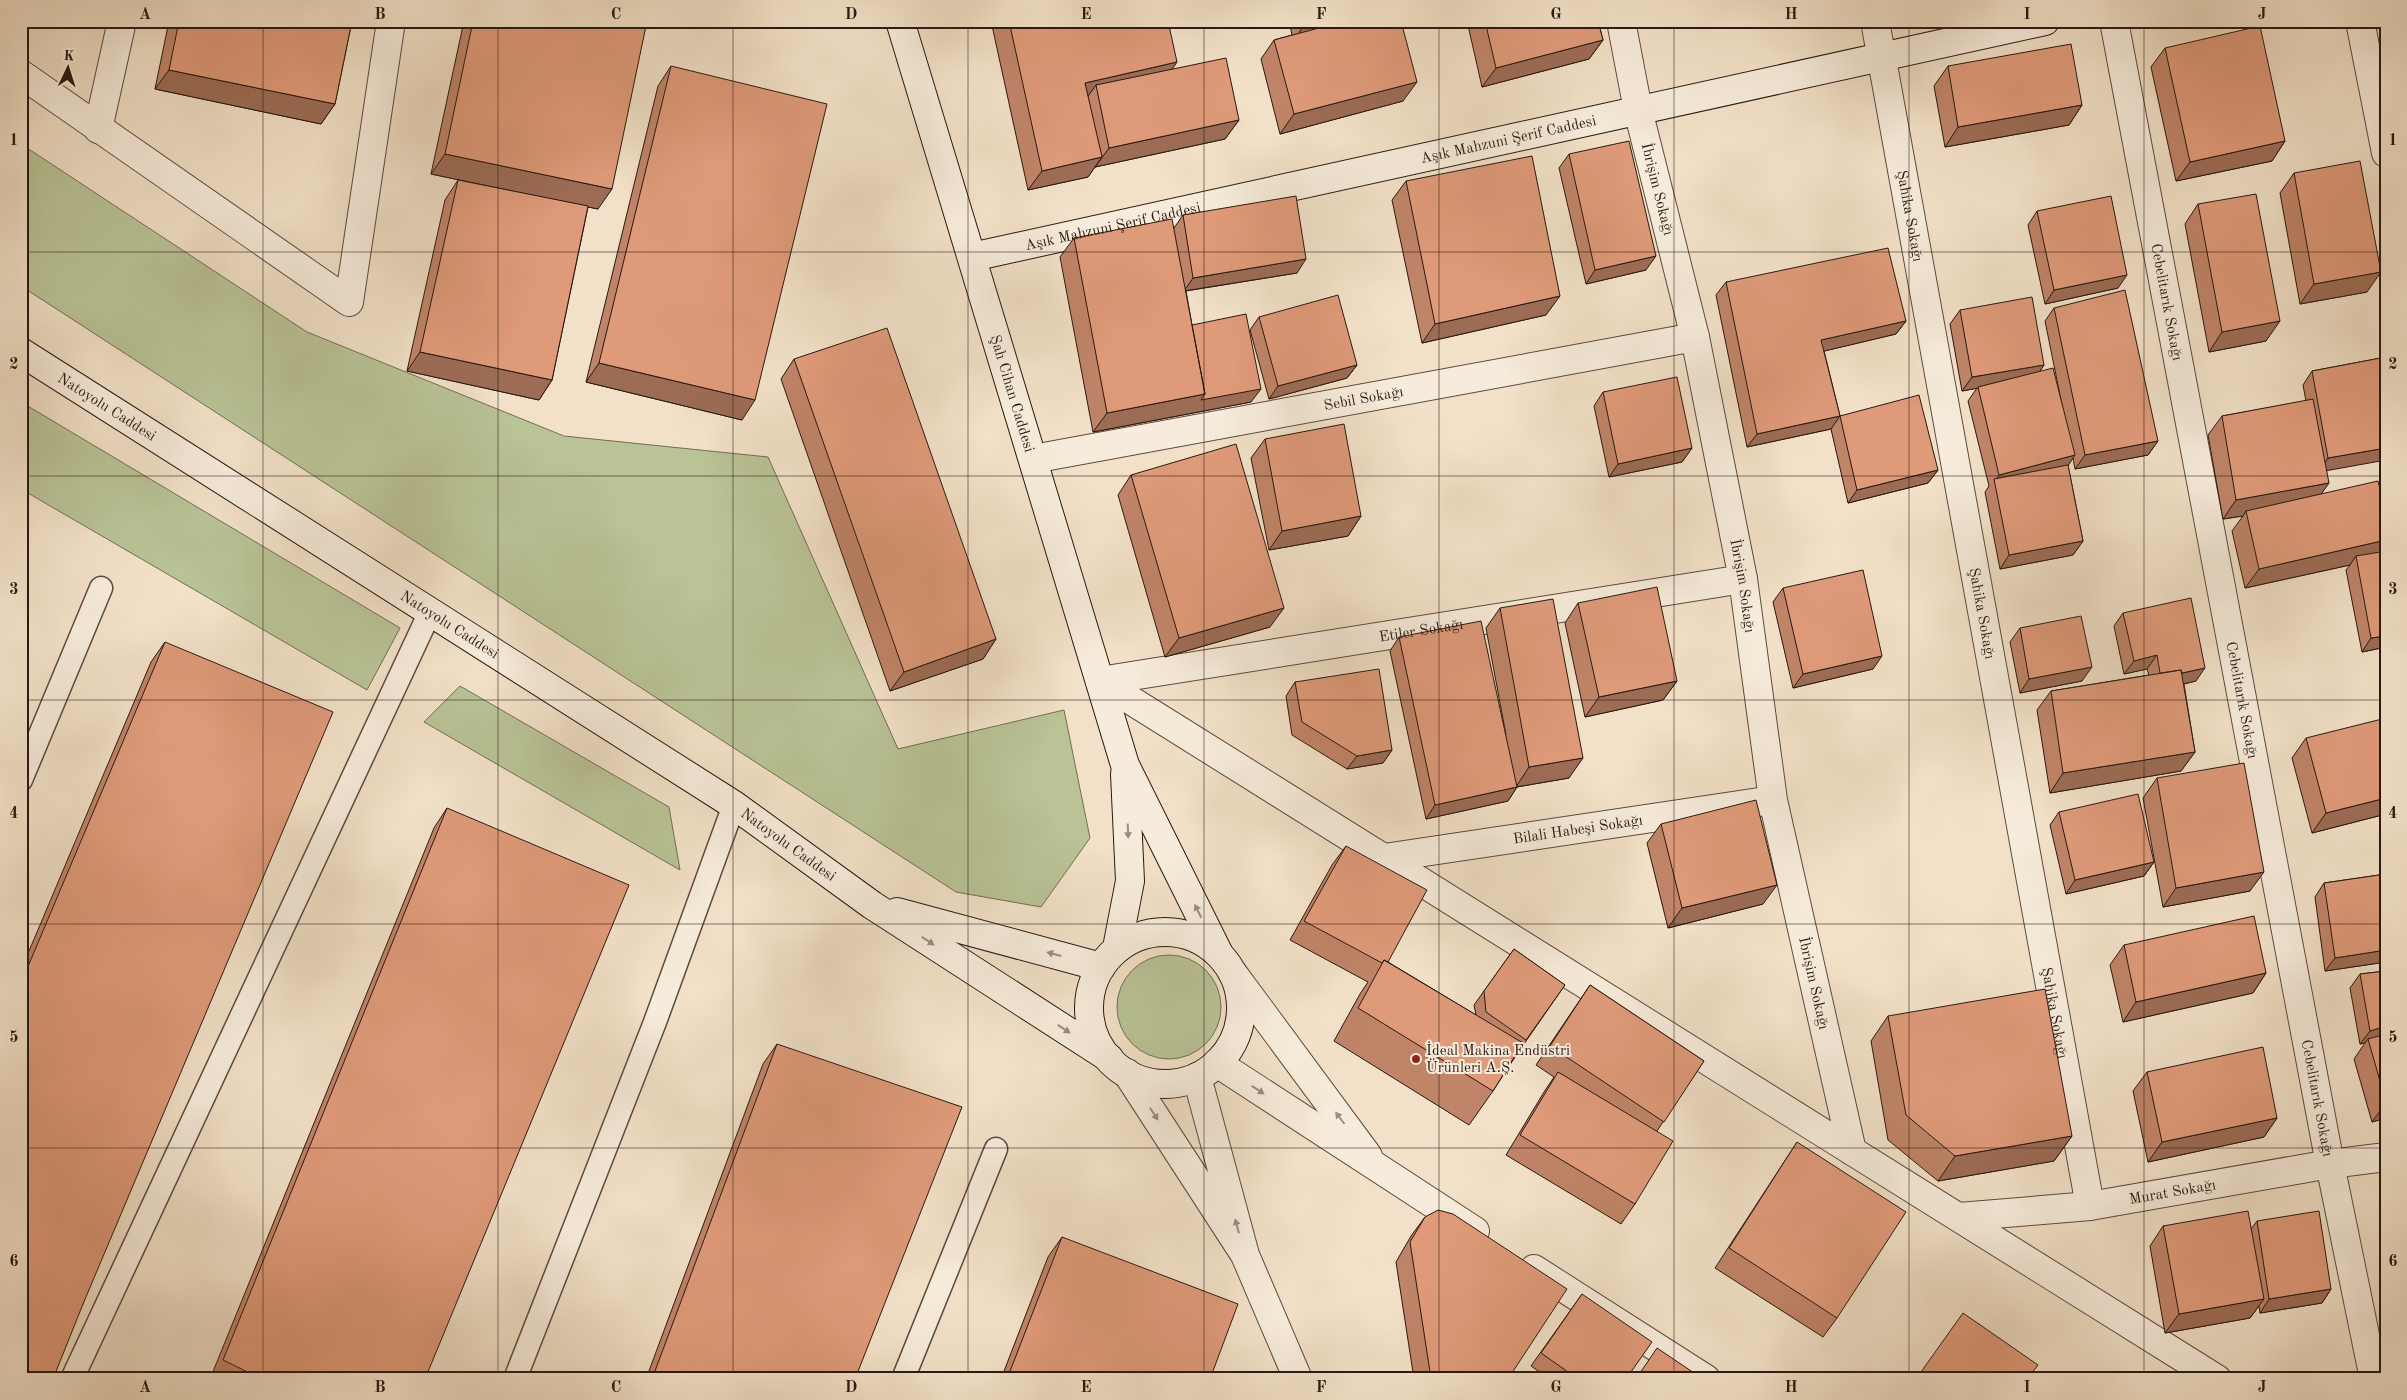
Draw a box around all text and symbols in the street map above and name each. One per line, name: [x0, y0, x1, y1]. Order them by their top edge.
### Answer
text: A: [139, 7, 151, 23]
text: B: [374, 7, 386, 23]
text: C: [611, 7, 621, 23]
text: D: [845, 7, 857, 23]
text: E: [1080, 7, 1092, 23]
text: F: [1316, 7, 1327, 23]
text: G: [1550, 7, 1562, 23]
text: H: [1784, 7, 1798, 23]
text: I: [2023, 7, 2031, 23]
text: J: [2258, 7, 2267, 23]
north arrow: [42, 42, 92, 92]
text: K: [63, 49, 75, 63]
street label: Aşık Mahzuni Şerif Caddesi: [1419, 114, 1598, 167]
text: 1: [9, 133, 19, 149]
text: 1: [2388, 133, 2398, 149]
street label: İbrişim Sokağı: [1638, 141, 1675, 237]
street label: Şahika Sokağı: [1893, 169, 1925, 263]
street label: Aşık Mahzuni Şerif Caddesi: [1024, 201, 1202, 254]
street label: Cebelitarık Sokağı: [2147, 243, 2184, 362]
street label: Şah Cihan Caddesi: [986, 333, 1036, 454]
text: 2: [9, 357, 19, 373]
text: 2: [2388, 357, 2398, 373]
street label: Natoyolu Caddesi: [54, 371, 158, 445]
street label: Sebil Sokağı: [1323, 385, 1405, 414]
street label: İbrişim Sokağı: [1726, 537, 1756, 634]
street label: Şahika Sokağı: [1965, 567, 1997, 660]
text: 3: [9, 582, 19, 598]
text: 3: [2388, 582, 2398, 598]
street label: Natoyolu Caddesi: [397, 589, 501, 662]
street label: Etiler Sokağı: [1378, 617, 1464, 646]
street label: Cebelitarık Sokağı: [2222, 641, 2259, 760]
text: 4: [9, 806, 19, 822]
street label: Natoyolu Caddesi: [737, 806, 838, 885]
text: 4: [2388, 806, 2398, 822]
street label: Bilali Habeşi Sokağı: [1512, 813, 1644, 848]
one-way arrow: [1124, 824, 1132, 840]
one-way arrow: [1193, 904, 1201, 918]
street label: İbrişim Sokağı: [1795, 935, 1830, 1031]
one-way arrow: [921, 936, 934, 946]
one-way arrow: [1046, 950, 1061, 958]
street label: Şahika Sokağı: [2038, 966, 2069, 1060]
one-way arrow: [1057, 1025, 1071, 1034]
text: 5: [9, 1030, 19, 1046]
text: 5: [2388, 1030, 2398, 1046]
street label: Cebelitarık Sokağı: [2298, 1038, 2334, 1158]
place label: İdeal Makina Endüstri Ürünleri A.Ş.: [1426, 1041, 1570, 1076]
marker: İdeal Makina Endüstri Ürünleri A.Ş.: [1410, 1053, 1422, 1065]
one-way arrow: [1251, 1085, 1265, 1095]
one-way arrow: [1149, 1108, 1159, 1121]
one-way arrow: [1335, 1111, 1345, 1125]
street label: Murat Sokağı: [2128, 1178, 2217, 1208]
one-way arrow: [1233, 1218, 1241, 1233]
text: 6: [9, 1254, 19, 1270]
text: 6: [2388, 1254, 2398, 1270]
text: A: [139, 1380, 151, 1396]
text: B: [374, 1380, 386, 1396]
text: C: [611, 1380, 621, 1396]
text: D: [845, 1380, 857, 1396]
text: E: [1080, 1380, 1092, 1396]
text: F: [1316, 1380, 1327, 1396]
text: G: [1550, 1380, 1562, 1396]
text: H: [1784, 1380, 1798, 1396]
text: I: [2023, 1380, 2031, 1396]
text: J: [2258, 1380, 2267, 1396]

